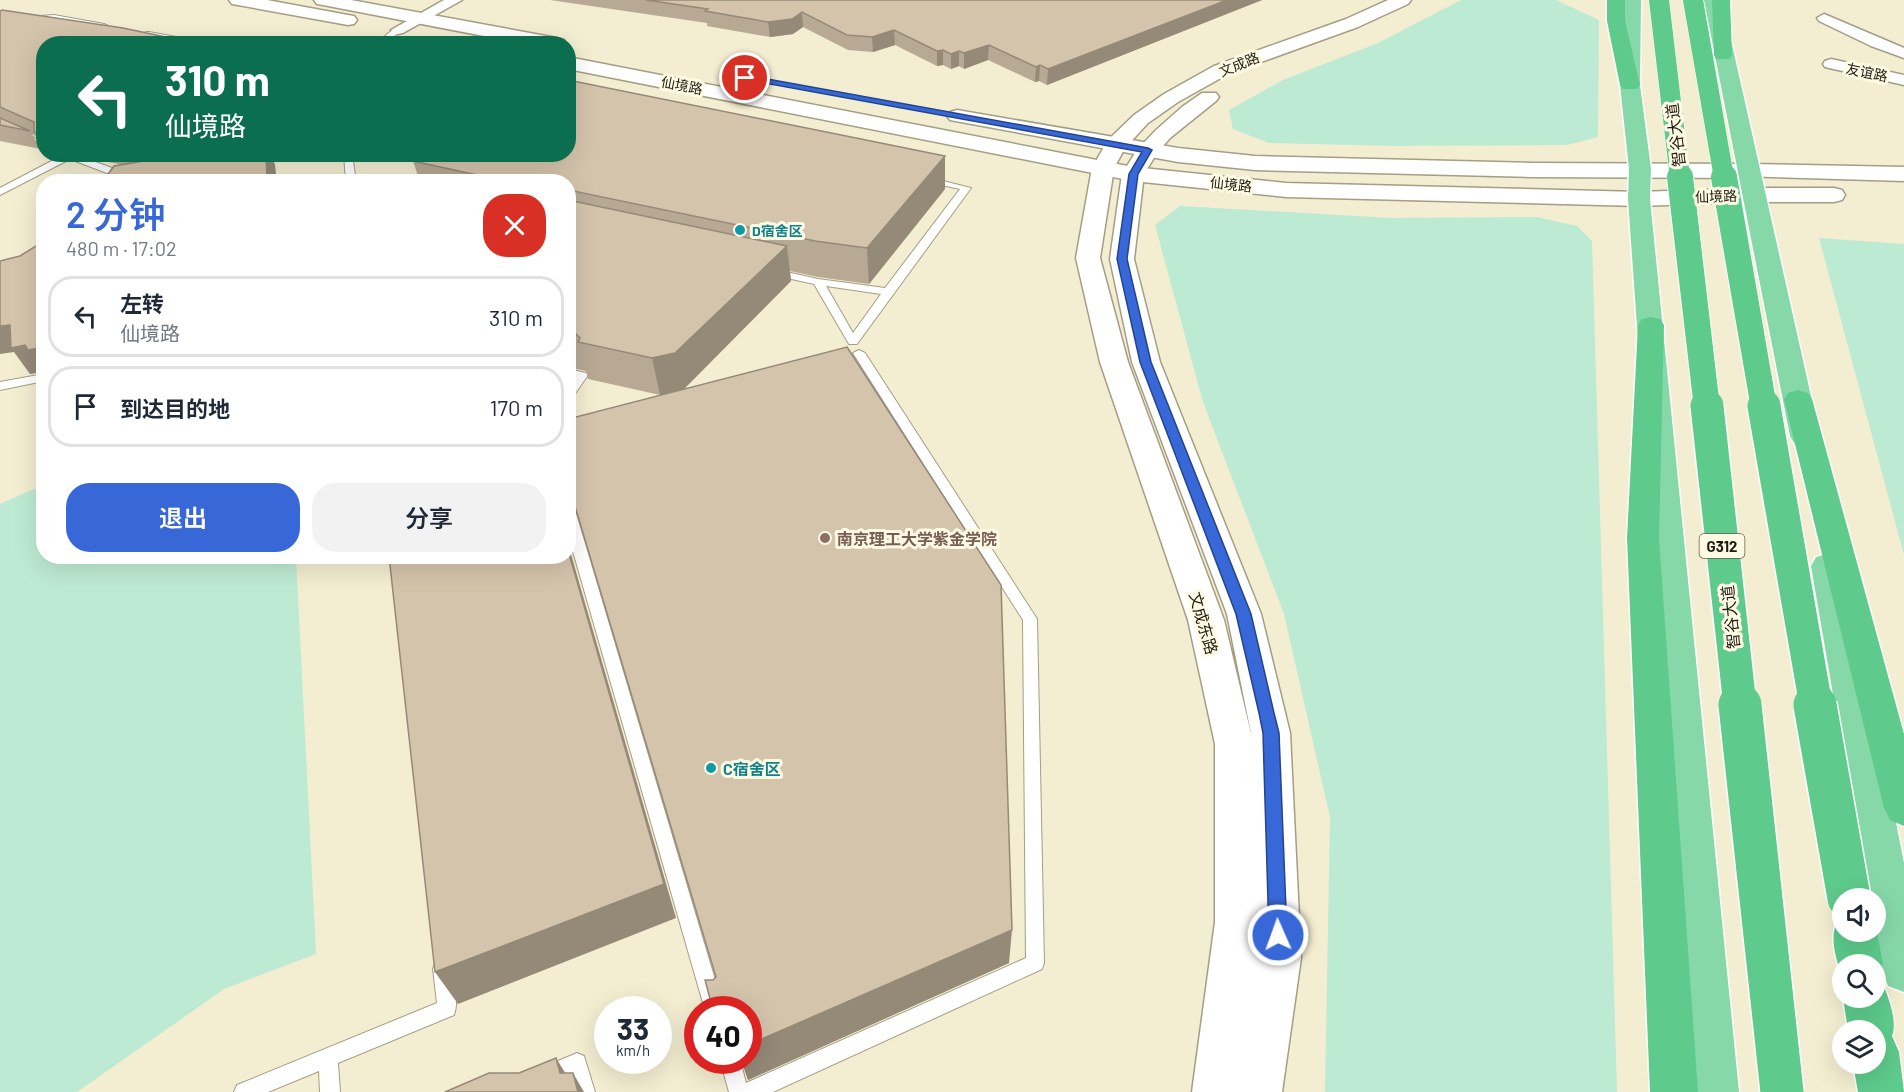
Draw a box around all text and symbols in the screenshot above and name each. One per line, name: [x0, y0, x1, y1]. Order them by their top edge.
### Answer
street label: 文成路: [1216, 48, 1262, 80]
pin: [719, 52, 770, 103]
text: 310 m: [165, 54, 270, 104]
street label: 友谊路: [1845, 59, 1889, 85]
icon: left: [66, 60, 144, 138]
icon: arrive: [728, 61, 761, 94]
street label: 仙境路: [660, 73, 704, 97]
street label: 智谷大道: [1662, 102, 1688, 168]
text: 仙境路: [165, 109, 246, 141]
street label: 仙境路: [1209, 173, 1253, 195]
street label: 仙境路: [1695, 187, 1737, 205]
text: 2 分钟: [66, 192, 165, 235]
button: close: [483, 194, 546, 257]
place label: D宿舍区: [752, 222, 803, 239]
marker: D宿舍区: [733, 223, 747, 237]
text: 480 m · 17:02: [66, 236, 177, 260]
text: 左转: [120, 290, 164, 316]
icon: left: [69, 300, 102, 333]
text: 310 m: [489, 304, 543, 330]
text: 仙境路: [120, 321, 180, 345]
icon: arrive: [69, 390, 102, 423]
text: 170 m: [490, 394, 543, 420]
text: 到达目的地: [120, 395, 230, 421]
button: 退出: [66, 483, 300, 552]
button: 分享: [312, 483, 546, 552]
place label: 南京理工大学紫金学院: [837, 529, 997, 548]
marker: 南京理工大学紫金学院: [818, 531, 832, 545]
road number: G312: [1700, 534, 1744, 558]
street label: 智谷大道: [1717, 584, 1743, 650]
street label: 文成东路: [1186, 590, 1222, 656]
place label: C宿舍区: [723, 759, 781, 778]
marker: C宿舍区: [704, 761, 718, 775]
map controls: [1832, 888, 1886, 1074]
button: sound: [1832, 888, 1886, 942]
position arrow: [1246, 903, 1310, 967]
button: search: [1832, 954, 1886, 1008]
speed limit sign: 40: [684, 996, 762, 1074]
text: 33: [617, 1010, 649, 1046]
button: layers: [1832, 1020, 1886, 1074]
text: km/h: [616, 1041, 650, 1059]

